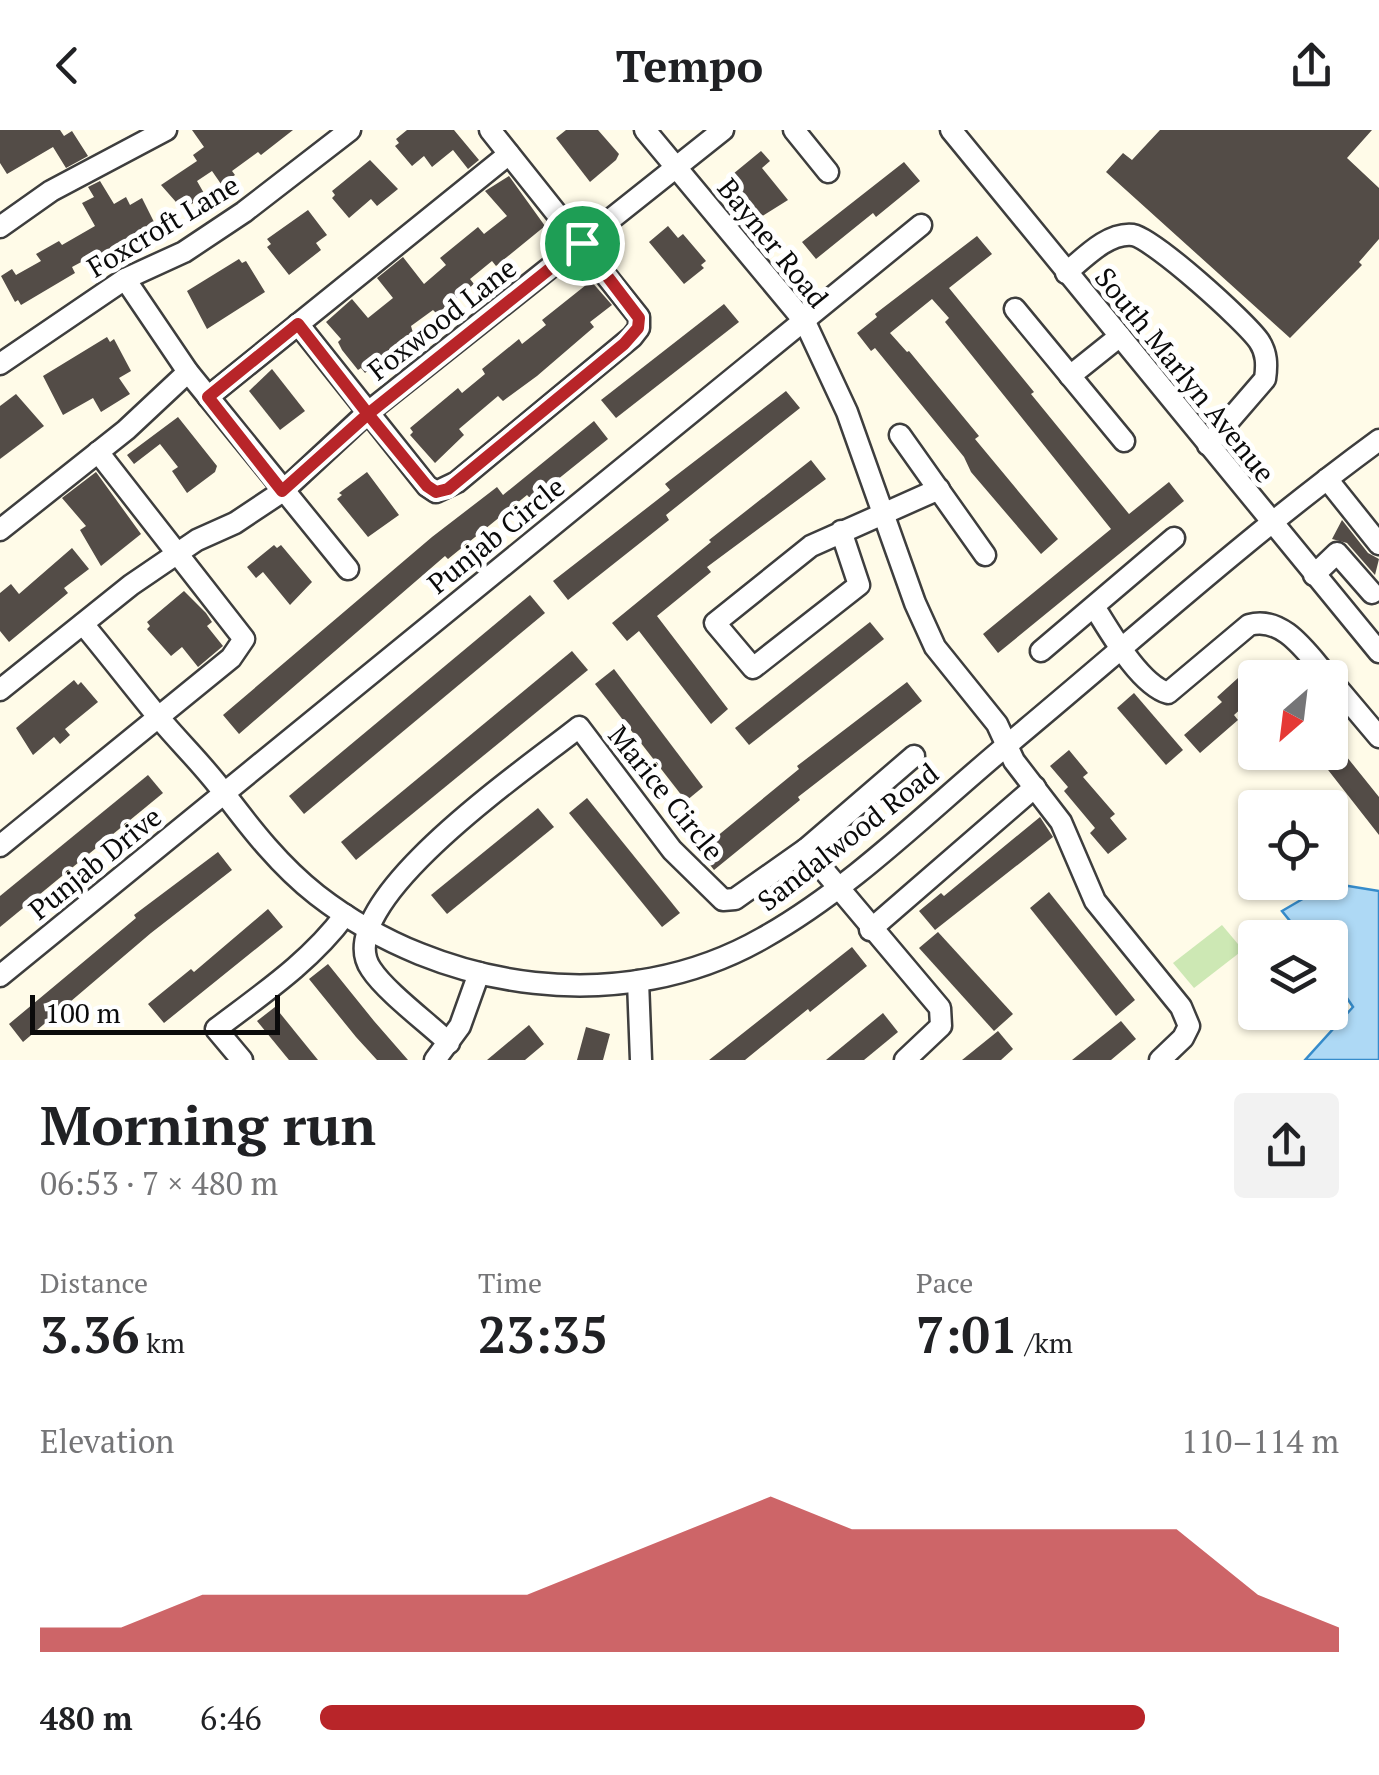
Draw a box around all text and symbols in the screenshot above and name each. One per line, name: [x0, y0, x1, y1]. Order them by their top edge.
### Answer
text: Tempo: [616, 35, 763, 95]
icon: back: [40, 38, 95, 93]
icon: share: [1284, 38, 1339, 93]
street label: Foxcroft Lane: [80, 166, 245, 285]
street label: Bayner Road: [710, 170, 837, 315]
pin: [540, 201, 625, 286]
icon: arrive: [555, 216, 610, 271]
street label: Foxwood Lane: [360, 249, 523, 388]
street label: South Marlyn Avenue: [1087, 259, 1284, 490]
street label: Punjab Circle: [419, 468, 572, 601]
north arrow: [1238, 660, 1348, 770]
map controls: [1238, 660, 1348, 1030]
street label: Marice Circle: [600, 717, 732, 868]
street label: Sandalwood Road: [750, 754, 946, 919]
button: locate: [1238, 790, 1348, 900]
street label: Punjab Drive: [21, 798, 169, 927]
button: layers: [1238, 920, 1348, 1030]
scale bar: [30, 990, 280, 1034]
text: 100 m: [45, 994, 121, 1031]
text: Morning run: [40, 1088, 376, 1161]
button: share: [1234, 1093, 1339, 1198]
text: 06:53 · 7 × 480 m: [40, 1162, 278, 1204]
text: Distance: [40, 1264, 148, 1301]
text: Time: [478, 1264, 542, 1301]
text: Pace: [916, 1264, 973, 1301]
text: 3.36: [40, 1301, 140, 1367]
text: 23:35: [478, 1301, 608, 1367]
text: 7:01: [916, 1301, 1018, 1367]
text: km: [140, 1324, 185, 1361]
text: /km: [1018, 1324, 1073, 1361]
text: Elevation: [40, 1420, 174, 1462]
text: 110–114 m: [1181, 1420, 1339, 1462]
text: 480 m: [40, 1697, 132, 1739]
text: 6:46: [200, 1697, 262, 1739]

